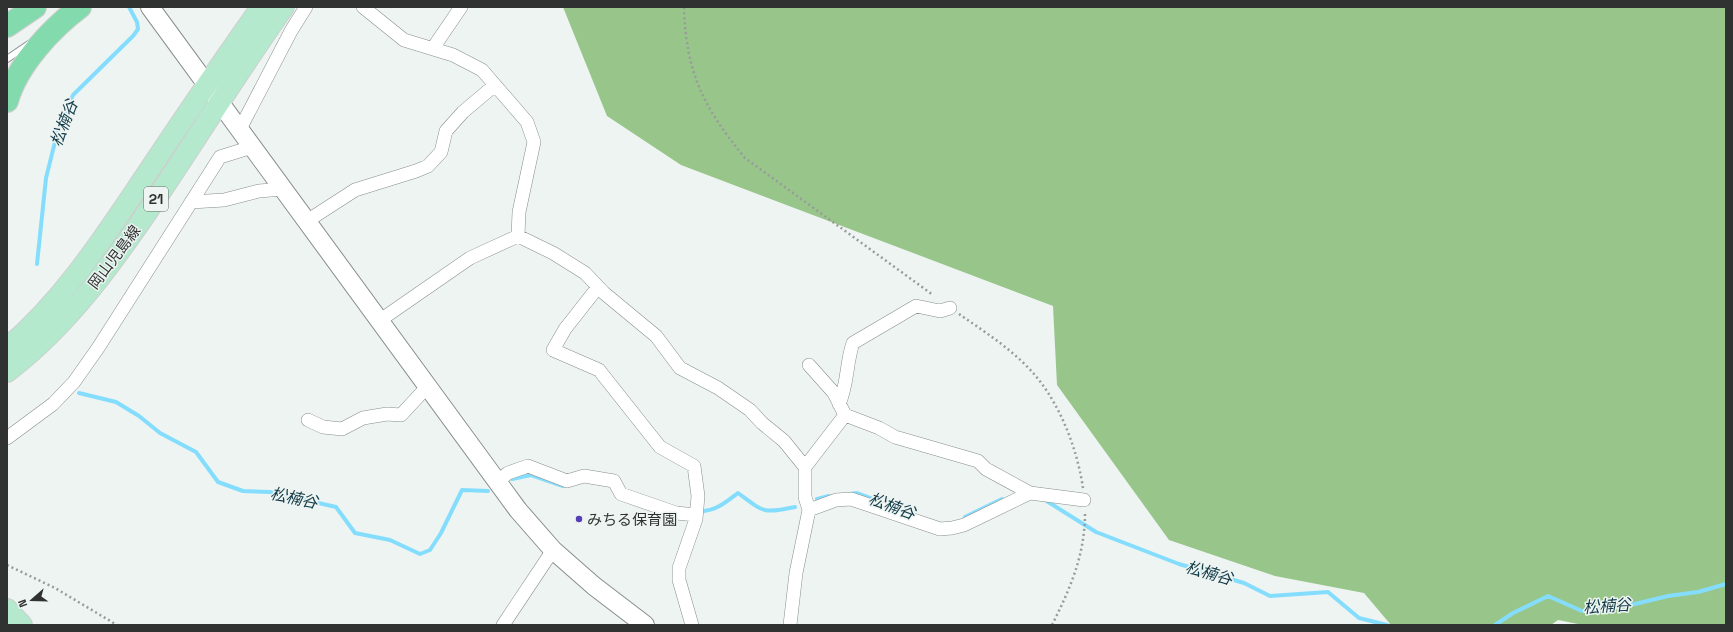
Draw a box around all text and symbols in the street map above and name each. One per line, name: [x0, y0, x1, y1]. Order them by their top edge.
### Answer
water label: 松楠谷: [46, 95, 83, 149]
road number: 21: [144, 187, 168, 211]
street label: 岡山児島線: [84, 221, 144, 293]
water label: 松楠谷: [268, 483, 322, 514]
water label: 松楠谷: [866, 488, 920, 525]
place label: みちる保育園: [587, 510, 677, 529]
marker: みちる保育園: [574, 514, 584, 524]
water label: 松楠谷: [1183, 556, 1237, 590]
north arrow: [12, 580, 52, 620]
water label: 松楠谷: [1582, 594, 1634, 618]
text: N: [15, 598, 30, 609]

